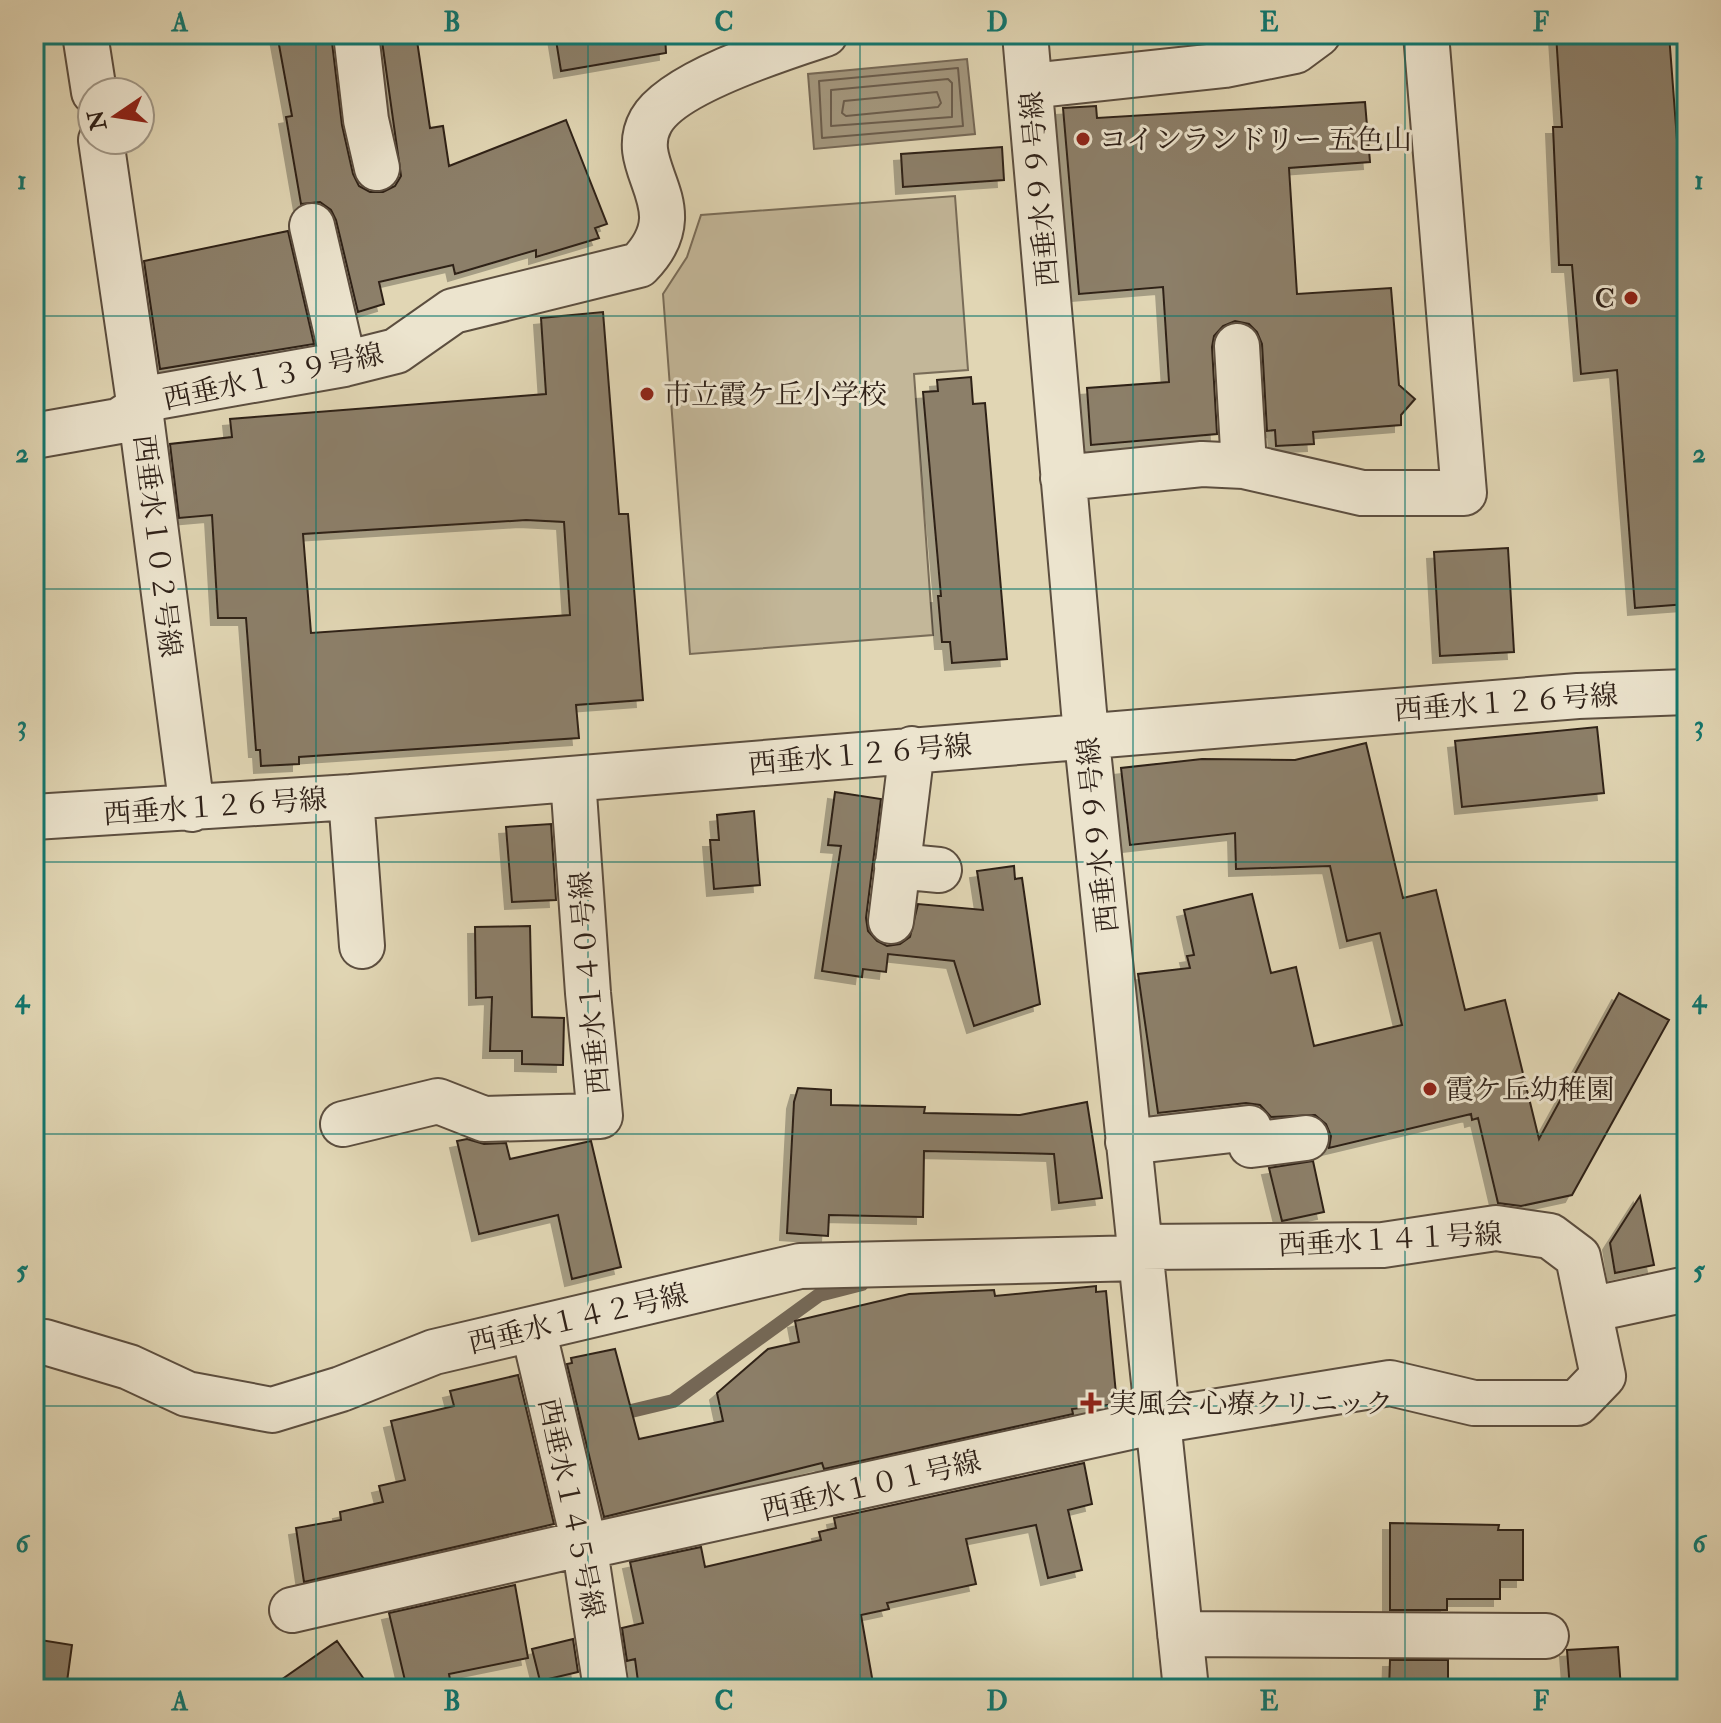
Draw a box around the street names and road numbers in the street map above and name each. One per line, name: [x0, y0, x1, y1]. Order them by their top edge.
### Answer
street label: 西垂水９９号線: [1015, 90, 1066, 288]
street label: 西垂水１３９号線: [160, 337, 387, 418]
street label: 西垂水１０２号線: [125, 433, 188, 659]
street label: 西垂水１２６号線: [1393, 678, 1619, 729]
street label: 西垂水１２６号線: [747, 728, 973, 783]
street label: 西垂水９９号線: [1071, 736, 1126, 934]
street label: 西垂水１２６号線: [102, 782, 328, 833]
street label: 西垂水１４０号線: [563, 870, 618, 1096]
street label: 西垂水１４１号線: [1277, 1217, 1503, 1264]
street label: 西垂水１４２号線: [465, 1277, 691, 1362]
street label: 西垂水１４５号線: [530, 1395, 611, 1622]
street label: 西垂水１０１号線: [758, 1444, 984, 1529]

